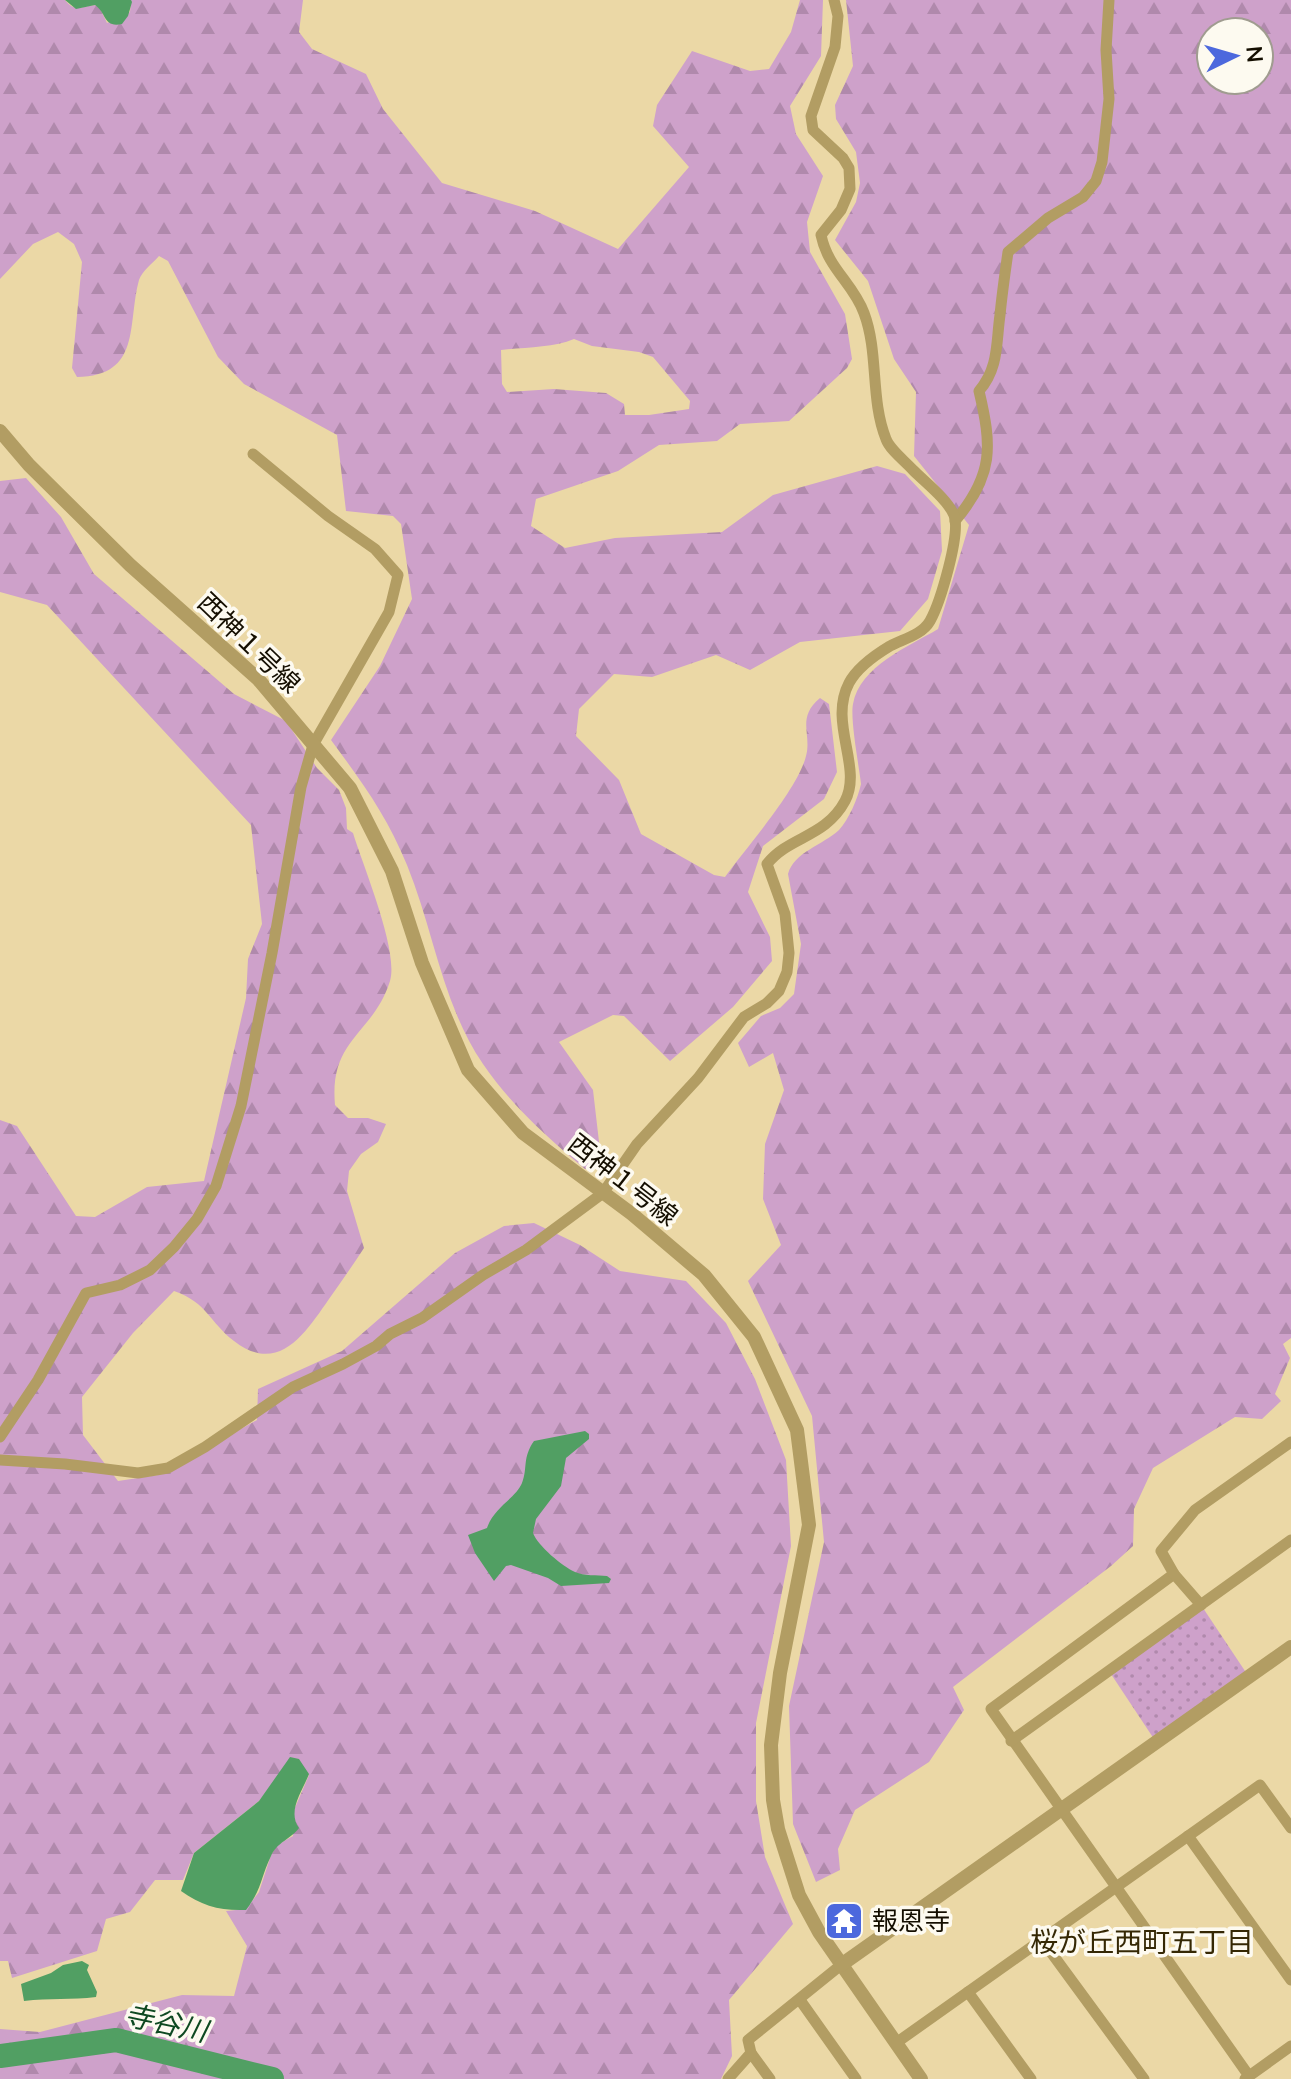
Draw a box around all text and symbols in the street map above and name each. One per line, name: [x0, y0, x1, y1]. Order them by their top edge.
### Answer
north arrow: [1195, 16, 1275, 96]
text: N: [1238, 45, 1270, 64]
street label: 西神１号線: [190, 586, 308, 701]
street label: 西神１号線: [561, 1127, 685, 1234]
temple icon: 報恩寺: [823, 1900, 865, 1942]
place label: 報恩寺: [872, 1904, 950, 1939]
district label: 桜が丘西町五丁目: [1030, 1924, 1254, 1962]
water label: 寺谷川: [121, 1997, 214, 2052]

